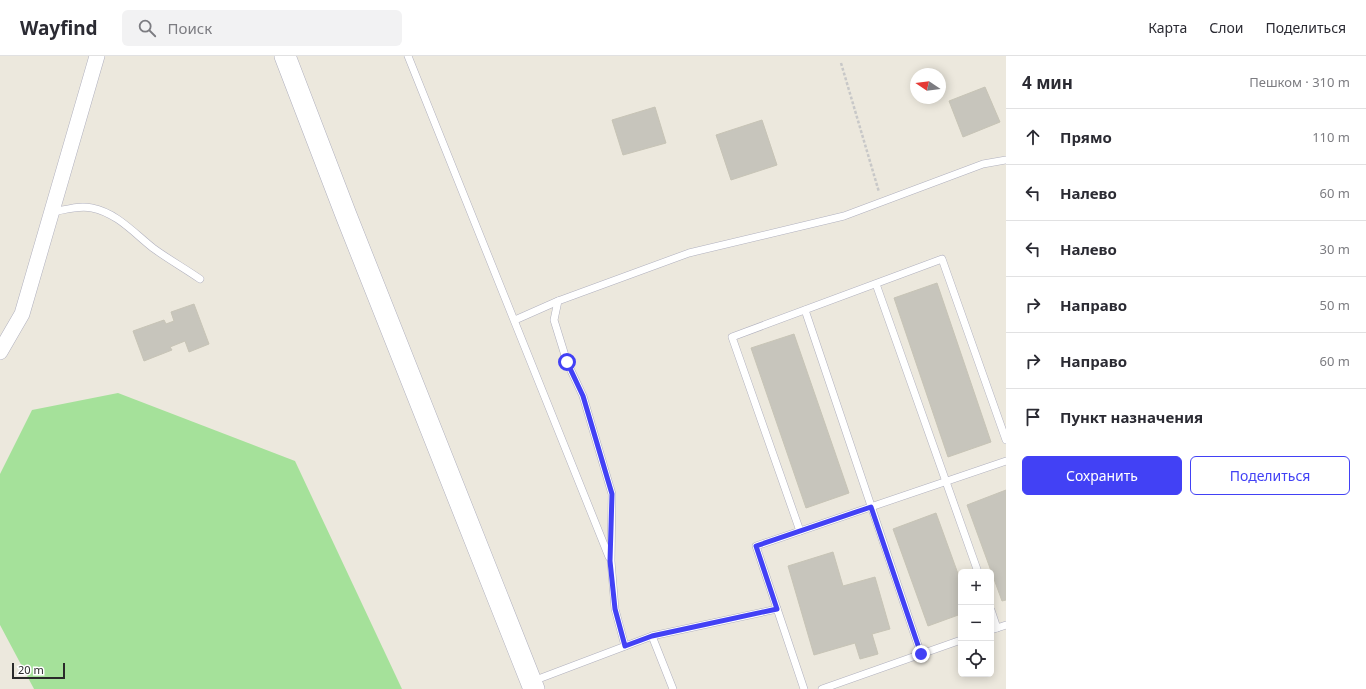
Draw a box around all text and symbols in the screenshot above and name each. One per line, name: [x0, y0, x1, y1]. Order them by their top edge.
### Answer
search box: [122, 10, 402, 46]
text: Wayfind: [20, 15, 98, 41]
icon: search: [136, 17, 158, 39]
text: Поиск: [168, 18, 212, 38]
text: Карта: [1148, 18, 1187, 37]
text: Слои: [1209, 18, 1243, 37]
text: Поделиться: [1265, 18, 1346, 37]
north arrow: [910, 68, 946, 104]
text: 4 мин: [1022, 71, 1073, 94]
text: Пешком · 310 m: [1249, 73, 1350, 91]
icon: ahead: [1022, 126, 1044, 148]
text: Прямо: [1060, 127, 1112, 147]
text: 110 m: [1312, 128, 1350, 146]
icon: left: [1022, 182, 1044, 204]
text: Налево: [1060, 183, 1117, 203]
text: 60 m: [1320, 184, 1350, 202]
icon: left: [1022, 238, 1044, 260]
text: Налево: [1060, 239, 1117, 259]
text: 30 m: [1320, 240, 1350, 258]
icon: right: [1022, 294, 1044, 316]
text: Направо: [1060, 295, 1127, 315]
text: 50 m: [1320, 296, 1350, 314]
icon: right: [1022, 350, 1044, 372]
text: Направо: [1060, 351, 1127, 371]
text: 60 m: [1320, 352, 1350, 370]
route start: [558, 353, 576, 371]
icon: arrive: [1022, 406, 1044, 428]
text: Пункт назначения: [1060, 407, 1203, 427]
button: Сохранить: [1022, 456, 1182, 495]
button: Поделиться: [1190, 456, 1350, 495]
map controls: [958, 569, 994, 677]
button: +: [958, 569, 994, 605]
button: −: [958, 605, 994, 641]
button: locate: [958, 641, 994, 677]
route end: [912, 645, 930, 663]
scale bar: [12, 661, 65, 680]
text: 20 m: [18, 662, 44, 677]

